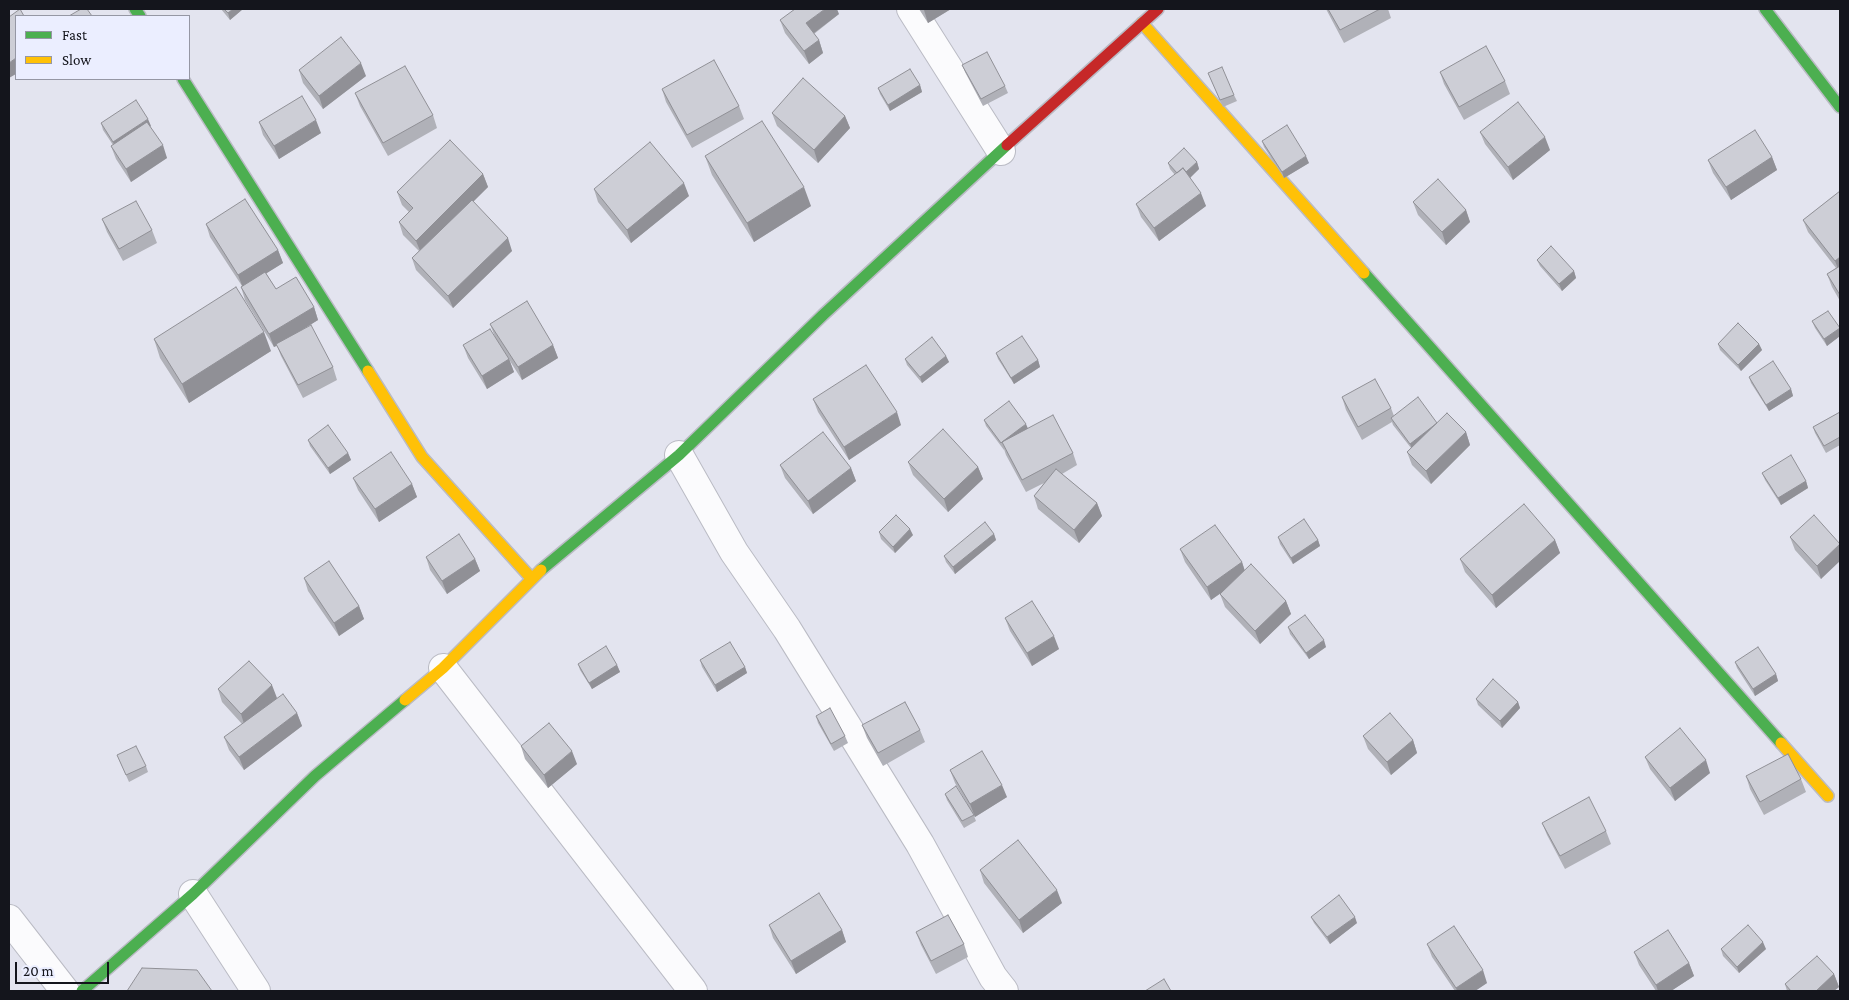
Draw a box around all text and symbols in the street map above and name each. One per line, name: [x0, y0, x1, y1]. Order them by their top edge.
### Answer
legend: [15, 15, 190, 80]
text: Fast: [62, 27, 87, 43]
text: Slow: [62, 52, 91, 68]
scale bar: [18, 952, 111, 984]
text: 20 m: [23, 963, 54, 979]

